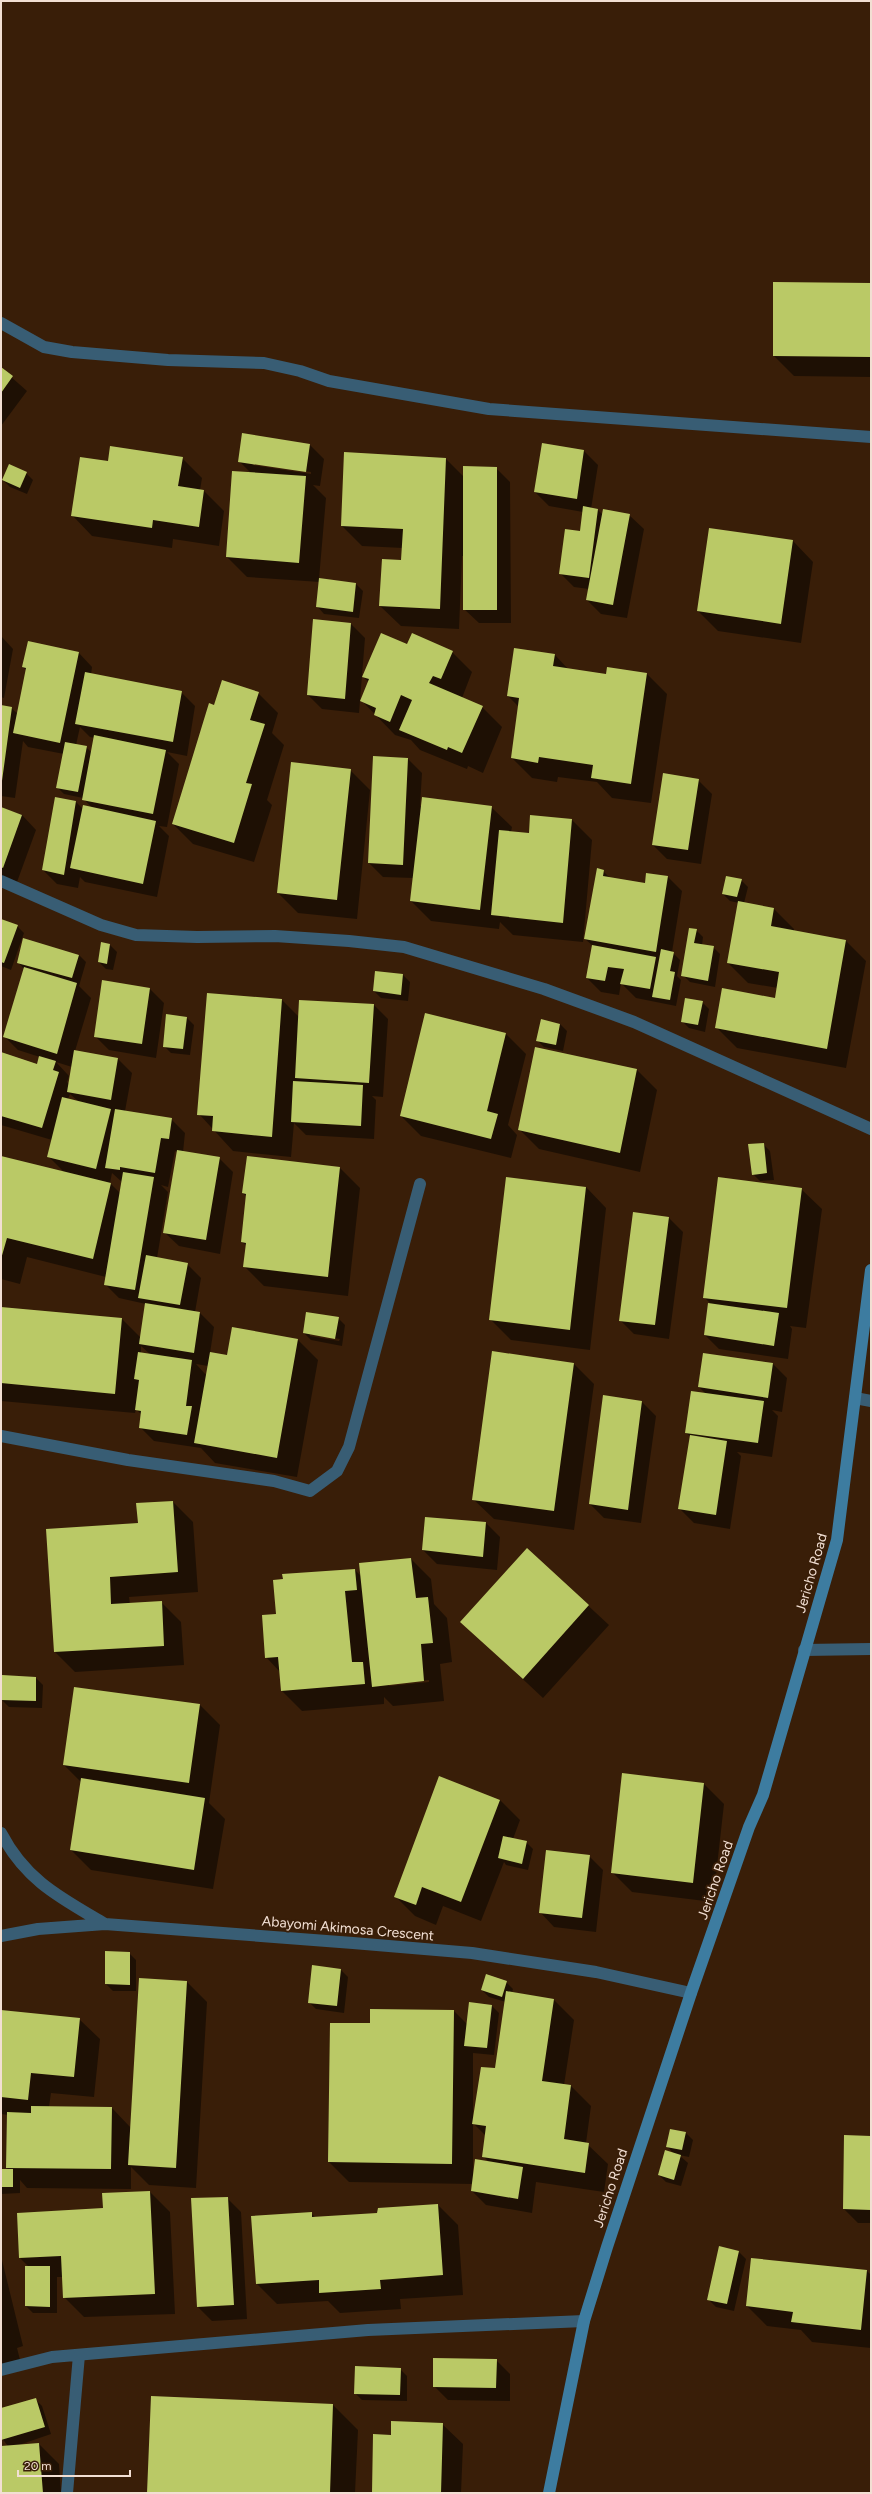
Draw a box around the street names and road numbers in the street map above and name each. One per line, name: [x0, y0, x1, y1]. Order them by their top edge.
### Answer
street label: Jericho Road: [792, 1531, 831, 1615]
street label: Jericho Road: [694, 1839, 737, 1922]
street label: Abayomi Akimosa Crescent: [261, 1913, 435, 1944]
street label: Jericho Road: [590, 2147, 631, 2230]

